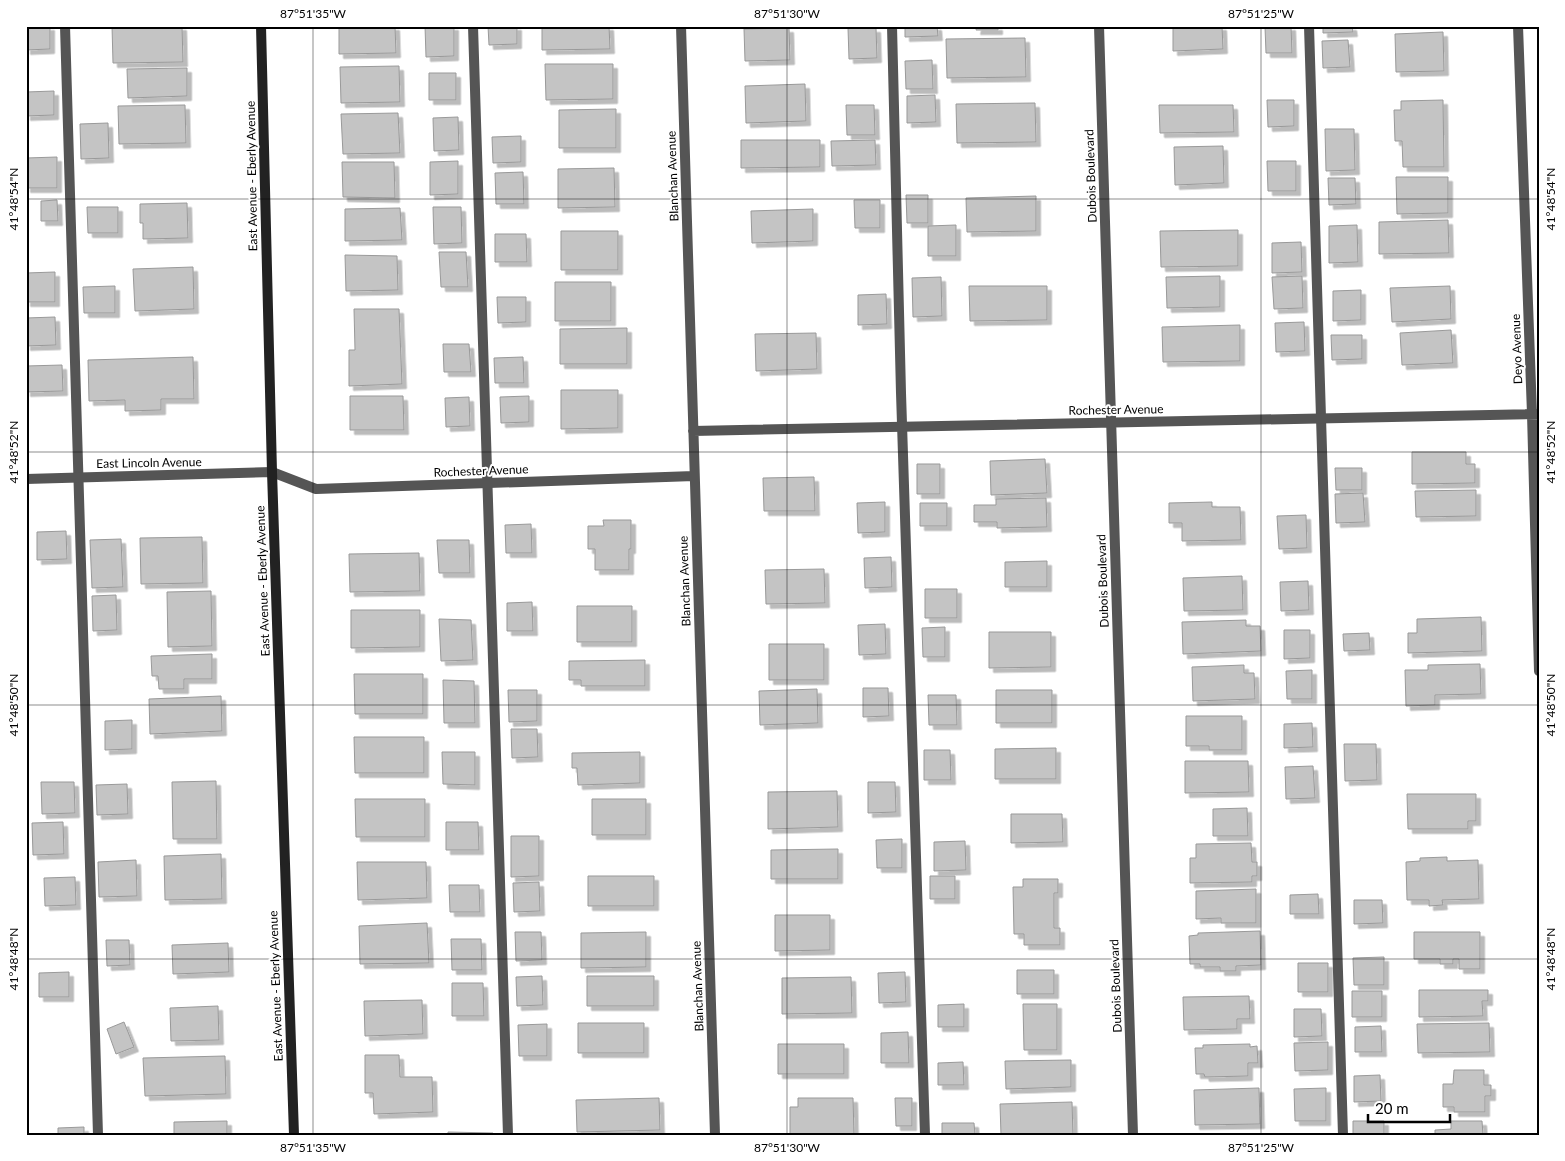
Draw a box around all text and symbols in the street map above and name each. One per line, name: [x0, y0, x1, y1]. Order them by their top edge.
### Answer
text: 87°51'35"W: [280, 6, 347, 21]
text: 87°51'30"W: [754, 6, 821, 21]
text: 87°51'25"W: [1228, 6, 1295, 21]
street label: East Avenue - Eberly Avenue: [243, 101, 260, 252]
street label: Dubois Boulevard: [1081, 129, 1100, 223]
street label: Blanchan Avenue: [663, 130, 682, 222]
text: 41°48'54"N: [6, 168, 21, 230]
text: 41°48'54"N: [1543, 168, 1558, 230]
street label: Deyo Avenue: [1508, 314, 1525, 384]
street label: Rochester Avenue: [1068, 401, 1164, 418]
text: 41°48'52"N: [6, 421, 21, 483]
text: 41°48'52"N: [1543, 421, 1558, 483]
street label: East Lincoln Avenue: [96, 454, 202, 471]
street label: Rochester Avenue: [433, 461, 529, 480]
street label: East Avenue - Eberly Avenue: [252, 505, 273, 657]
street label: Dubois Boulevard: [1093, 534, 1112, 628]
street label: Blanchan Avenue: [675, 535, 694, 627]
text: 41°48'50"N: [6, 674, 21, 736]
text: 41°48'50"N: [1543, 674, 1558, 736]
street label: East Avenue - Eberly Avenue: [265, 910, 286, 1062]
text: 41°48'48"N: [6, 928, 21, 990]
text: 41°48'48"N: [1543, 928, 1558, 990]
street label: Dubois Boulevard: [1106, 939, 1125, 1033]
street label: Blanchan Avenue: [688, 940, 707, 1032]
scale bar: [1368, 1091, 1450, 1123]
text: 20 m: [1375, 1099, 1409, 1117]
text: 87°51'35"W: [280, 1140, 347, 1155]
text: 87°51'30"W: [754, 1140, 821, 1155]
text: 87°51'25"W: [1228, 1140, 1295, 1155]

